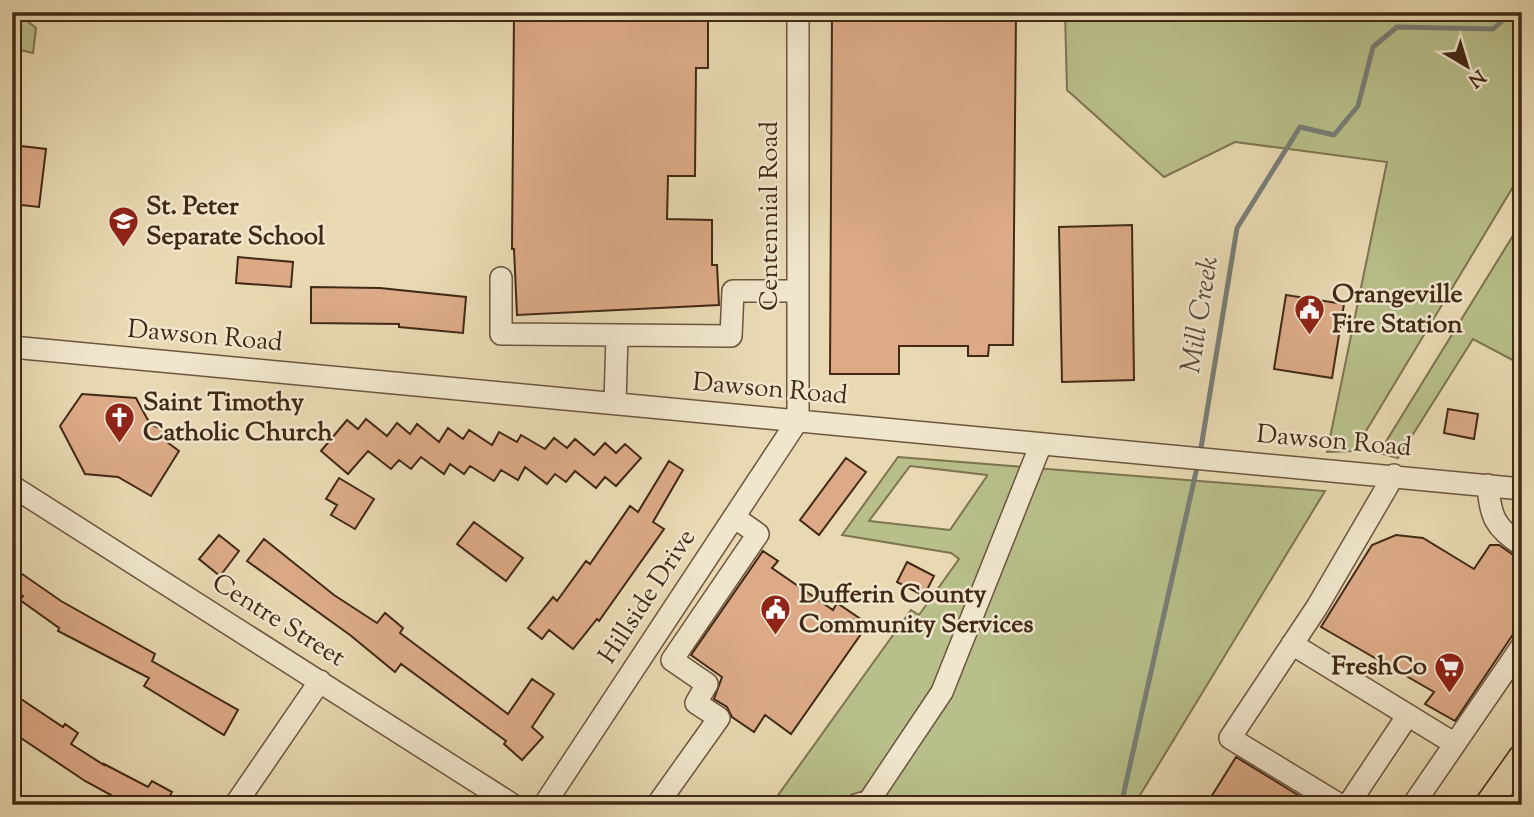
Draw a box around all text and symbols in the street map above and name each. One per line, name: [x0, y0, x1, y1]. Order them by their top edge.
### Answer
north arrow: [1432, 32, 1502, 102]
text: N: [1462, 62, 1490, 93]
street label: Centennial Road: [752, 121, 789, 311]
place label: St. Peter Separate School: [146, 189, 326, 256]
school or university icon: St. Peter Separate School: [106, 205, 140, 249]
water label: Mill Creek: [1172, 253, 1230, 376]
place label: Orangeville Fire Station: [1332, 277, 1463, 344]
public building icon: Orangeville Fire Station: [1292, 293, 1326, 337]
street label: Dawson Road: [126, 312, 284, 362]
street label: Dawson Road: [691, 365, 849, 415]
place label: Saint Timothy Catholic Church: [143, 385, 333, 452]
church icon: Saint Timothy Catholic Church: [103, 401, 137, 445]
street label: Dawson Road: [1255, 417, 1413, 467]
street label: Hillside Drive: [590, 522, 706, 672]
street label: Centre Street: [204, 565, 352, 677]
place label: Dufferin County Community Services: [799, 577, 1033, 644]
public building icon: Dufferin County Community Services: [759, 593, 793, 637]
place label: FreshCo: [1331, 649, 1427, 686]
supermarket icon: FreshCo: [1433, 650, 1467, 694]

